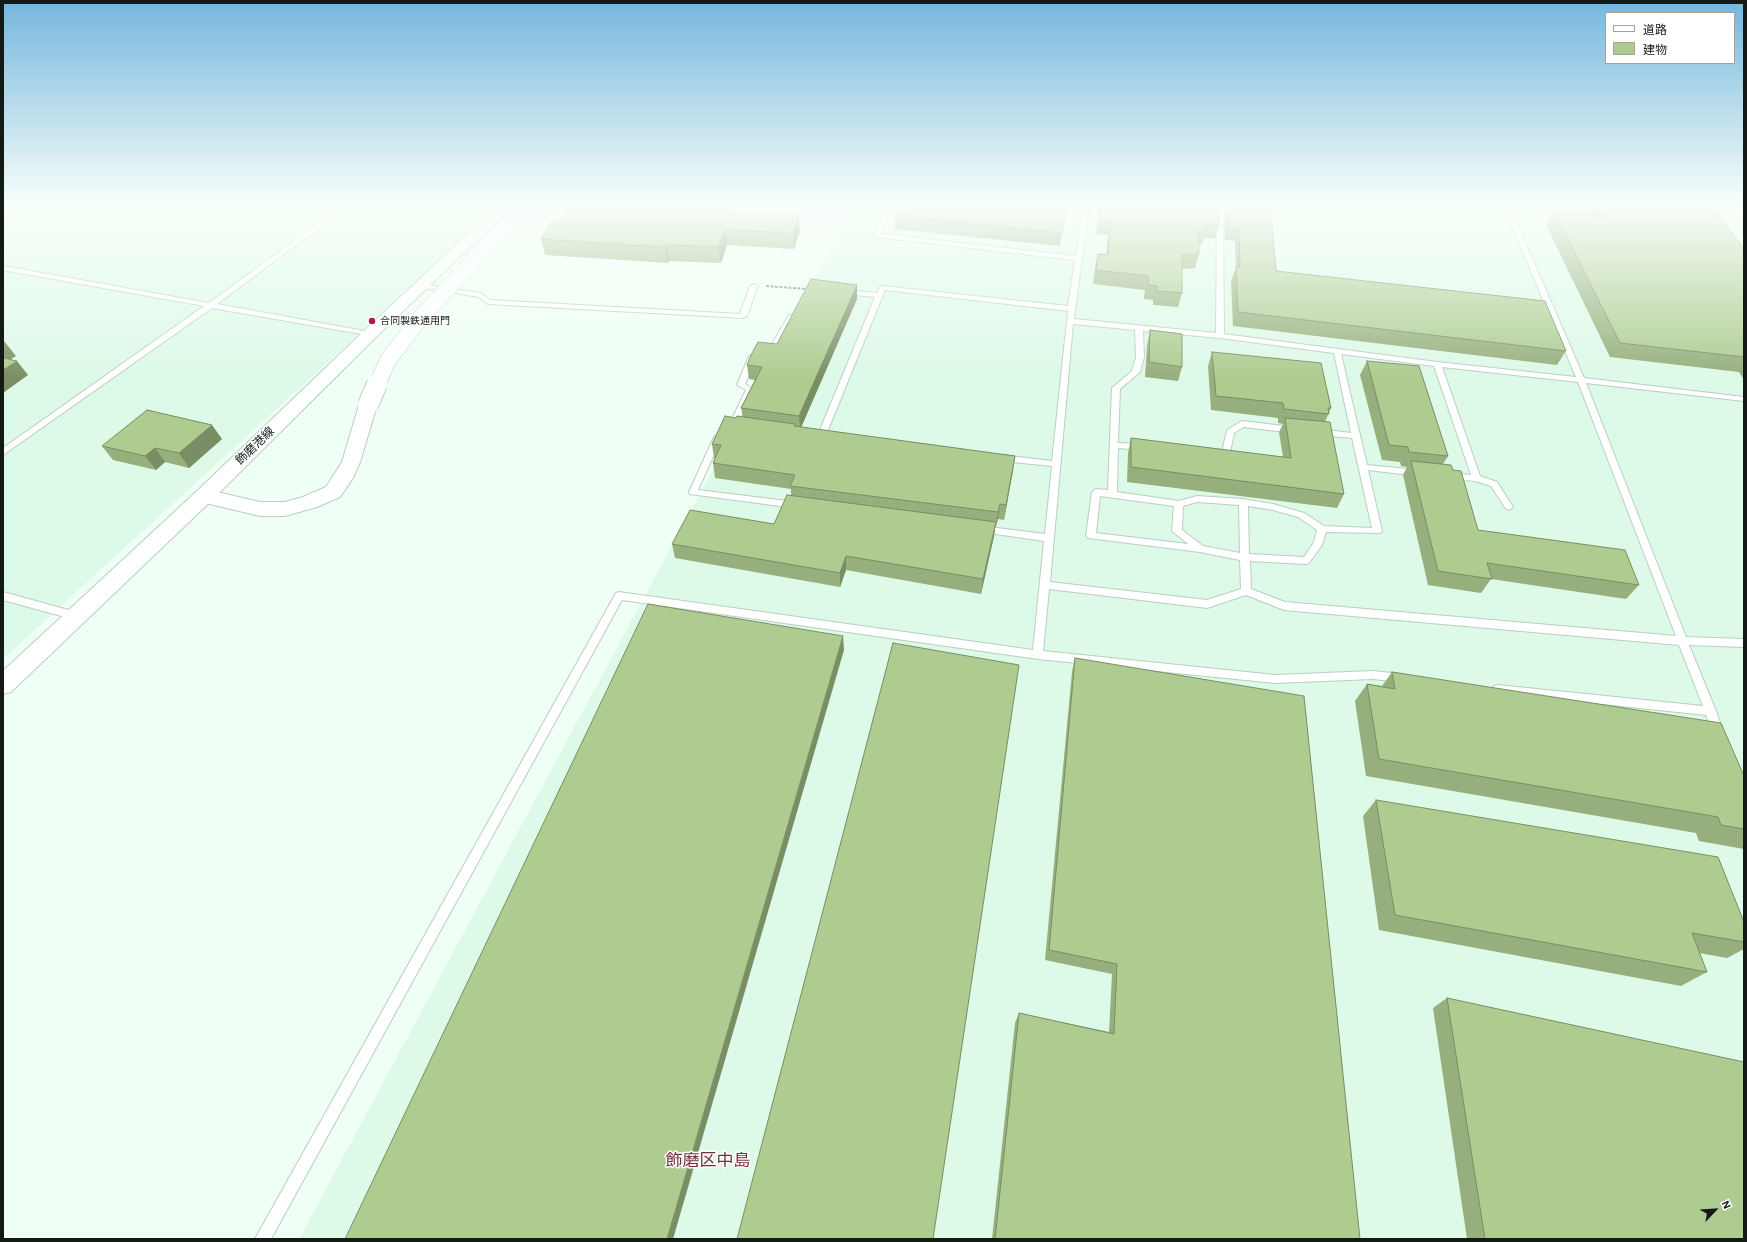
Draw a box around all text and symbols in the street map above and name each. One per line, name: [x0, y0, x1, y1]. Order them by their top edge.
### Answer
legend: [1605, 12, 1735, 64]
text: 道路: [1643, 24, 1667, 36]
text: 建物: [1643, 44, 1667, 56]
place label: 合同製鉄通用門: [380, 315, 450, 327]
marker: 合同製鉄通用門: [367, 316, 377, 326]
street label: 飾磨港線: [233, 424, 277, 468]
district label: 飾磨区中島: [666, 1151, 750, 1171]
north arrow: [1695, 1190, 1735, 1230]
text: N: [1720, 1199, 1733, 1211]

